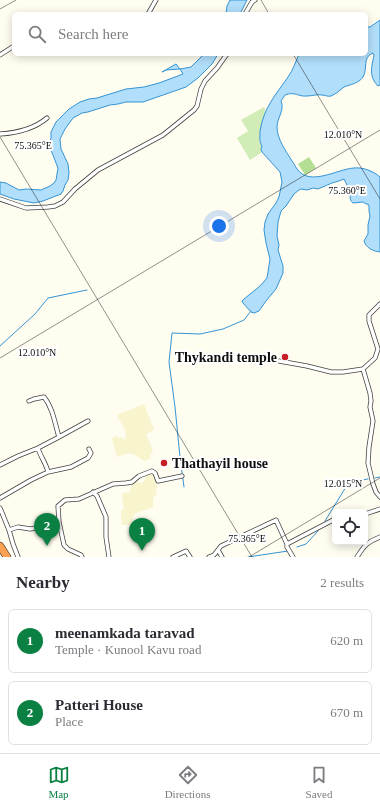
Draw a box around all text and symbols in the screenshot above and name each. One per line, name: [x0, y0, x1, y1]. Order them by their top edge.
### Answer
search box: [12, 12, 368, 56]
icon: search: [26, 23, 48, 45]
text: Search here: [58, 26, 128, 42]
text: 12.010°N: [324, 129, 362, 140]
text: 75.365°E: [14, 140, 52, 151]
text: 75.360°E: [328, 185, 366, 196]
your location: [209, 216, 229, 236]
text: 12.010°N: [18, 347, 56, 358]
place label: Thykandi temple: [175, 350, 277, 365]
marker: Thykandi temple: [280, 352, 290, 362]
place label: Thathayil house: [172, 456, 268, 471]
marker: Thathayil house: [159, 458, 169, 468]
text: 12.015°N: [324, 478, 362, 489]
map controls: [332, 509, 368, 545]
button: locate: [332, 509, 368, 545]
pin: 2: [34, 513, 60, 546]
pin: 1: [129, 518, 155, 551]
text: 75.365°E: [228, 533, 266, 544]
text: Nearby: [16, 573, 70, 592]
text: 2 results: [320, 575, 364, 590]
text: meenamkada taravad: [55, 625, 195, 641]
text: 1: [27, 633, 33, 648]
text: 620 m: [330, 633, 363, 648]
text: Temple · Kunool Kavu road: [55, 642, 201, 657]
text: Patteri House: [55, 697, 143, 713]
text: 2: [27, 705, 33, 720]
text: 670 m: [330, 705, 363, 720]
text: Place: [55, 714, 83, 729]
tab: Map: [48, 764, 70, 800]
tab: Directions: [165, 764, 210, 800]
tab: Saved: [306, 764, 332, 800]

